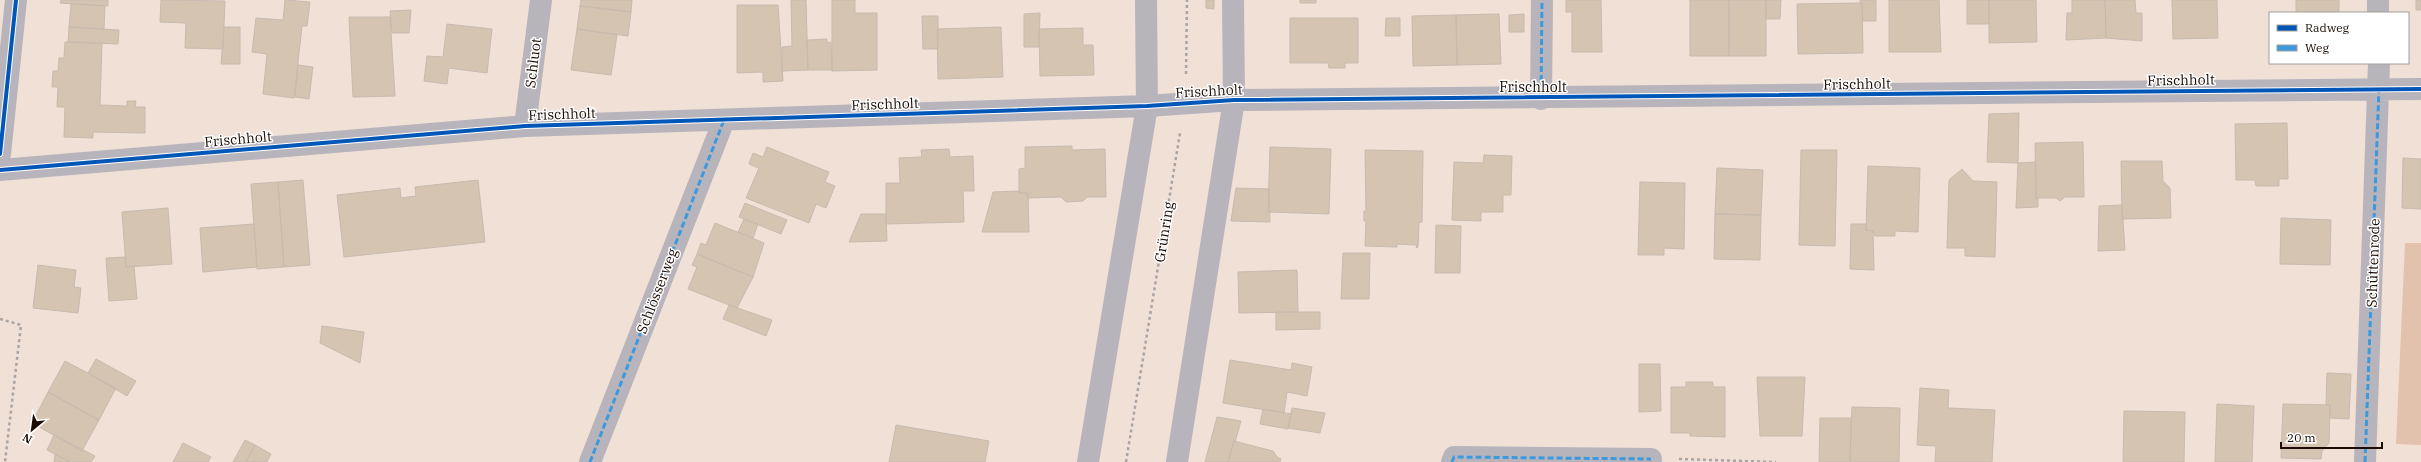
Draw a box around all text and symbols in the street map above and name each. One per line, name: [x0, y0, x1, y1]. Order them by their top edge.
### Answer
legend: [2269, 12, 2409, 64]
text: Radweg: [2305, 20, 2350, 35]
street label: Schluot: [521, 37, 545, 89]
text: Weg: [2305, 40, 2330, 55]
street label: Frischholt: [2147, 70, 2215, 90]
street label: Frischholt: [1823, 74, 1891, 94]
street label: Frischholt: [1499, 78, 1567, 96]
street label: Frischholt: [1175, 80, 1243, 102]
street label: Frischholt: [851, 94, 919, 114]
street label: Frischholt: [528, 104, 596, 124]
street label: Frischholt: [204, 127, 273, 151]
street label: Grünring: [1150, 200, 1178, 264]
street label: Schüttenrode: [2362, 218, 2384, 308]
street label: Schlösserweg: [632, 245, 682, 336]
north arrow: [12, 410, 52, 450]
scale bar: [2281, 424, 2382, 450]
text: N: [20, 430, 34, 447]
text: 20 m: [2287, 430, 2316, 445]

